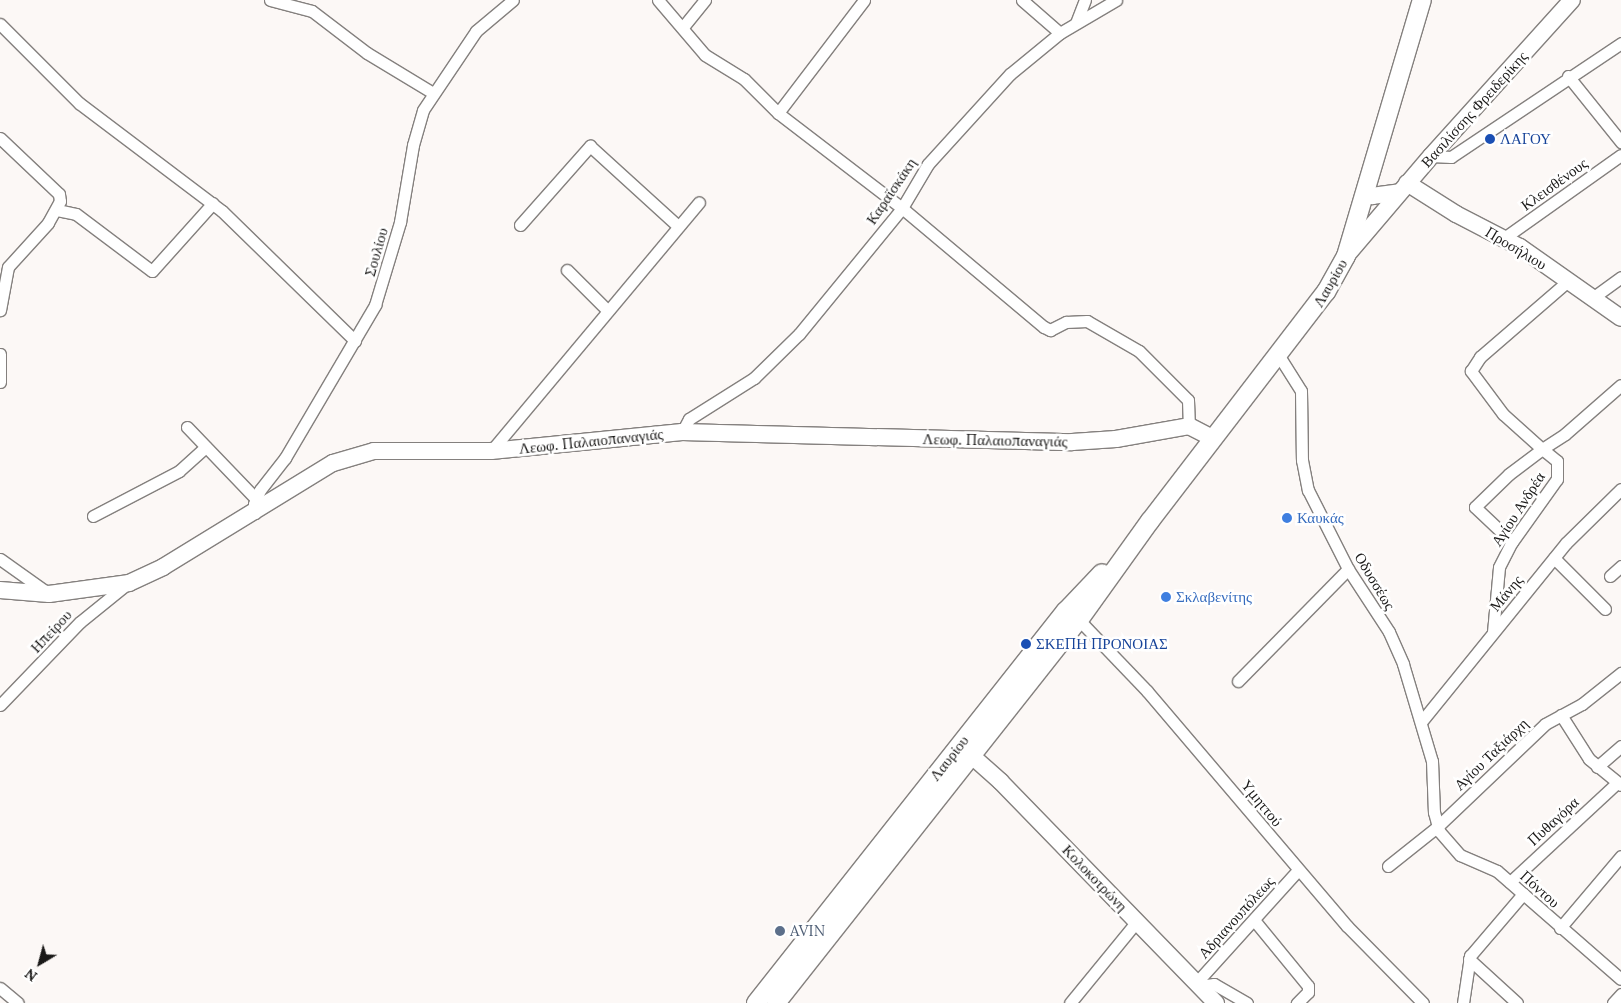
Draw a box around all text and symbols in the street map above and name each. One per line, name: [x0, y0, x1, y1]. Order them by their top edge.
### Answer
street label: Βασιλίσσης Φρειδερίκης: [1417, 47, 1531, 171]
place label: ΛΑΓΟΥ: [1500, 130, 1551, 148]
marker: ΛΑΓΟΥ: [1484, 133, 1496, 145]
street label: Καραϊσκάκη: [862, 154, 920, 228]
street label: Κλεισθένους: [1517, 154, 1591, 214]
street label: Προσήλιου: [1482, 223, 1550, 273]
street label: Σουλίου: [360, 226, 392, 278]
street label: Λαυρίου: [1309, 256, 1351, 310]
street label: Λεωφ. Παλαιοπαναγιάς: [518, 424, 664, 458]
street label: Λεωφ. Παλαιοπαναγιάς: [922, 430, 1068, 450]
street label: Αγίου Ανδρέα: [1487, 469, 1549, 549]
place label: Καυκάς: [1297, 509, 1344, 527]
marker: Καυκάς: [1281, 512, 1293, 524]
street label: Οδυσσέως: [1351, 549, 1399, 613]
street label: Μάνης: [1486, 571, 1526, 615]
place label: Σκλαβενίτης: [1176, 588, 1252, 606]
marker: Σκλαβενίτης: [1160, 591, 1172, 603]
street label: Ηπείρου: [27, 606, 75, 656]
place label: ΣΚΕΠΗ ΠΡΟΝΟΙΑΣ: [1036, 635, 1168, 653]
marker: ΣΚΕΠΗ ΠΡΟΝΟΙΑΣ: [1020, 638, 1032, 650]
street label: Αγίου Ταξιάρχη: [1450, 714, 1532, 794]
street label: Λαυρίου: [926, 732, 972, 784]
street label: Υμηττού: [1238, 776, 1286, 830]
street label: Πυθαγόρα: [1524, 793, 1582, 849]
street label: Κολοκοτρώνη: [1059, 841, 1131, 915]
street label: Πόντου: [1517, 867, 1563, 911]
street label: Αδριανουπόλεως: [1194, 872, 1278, 962]
place label: AVIN: [790, 922, 825, 940]
marker: AVIN: [774, 925, 786, 937]
north arrow: [15, 938, 65, 988]
text: N: [21, 965, 41, 985]

